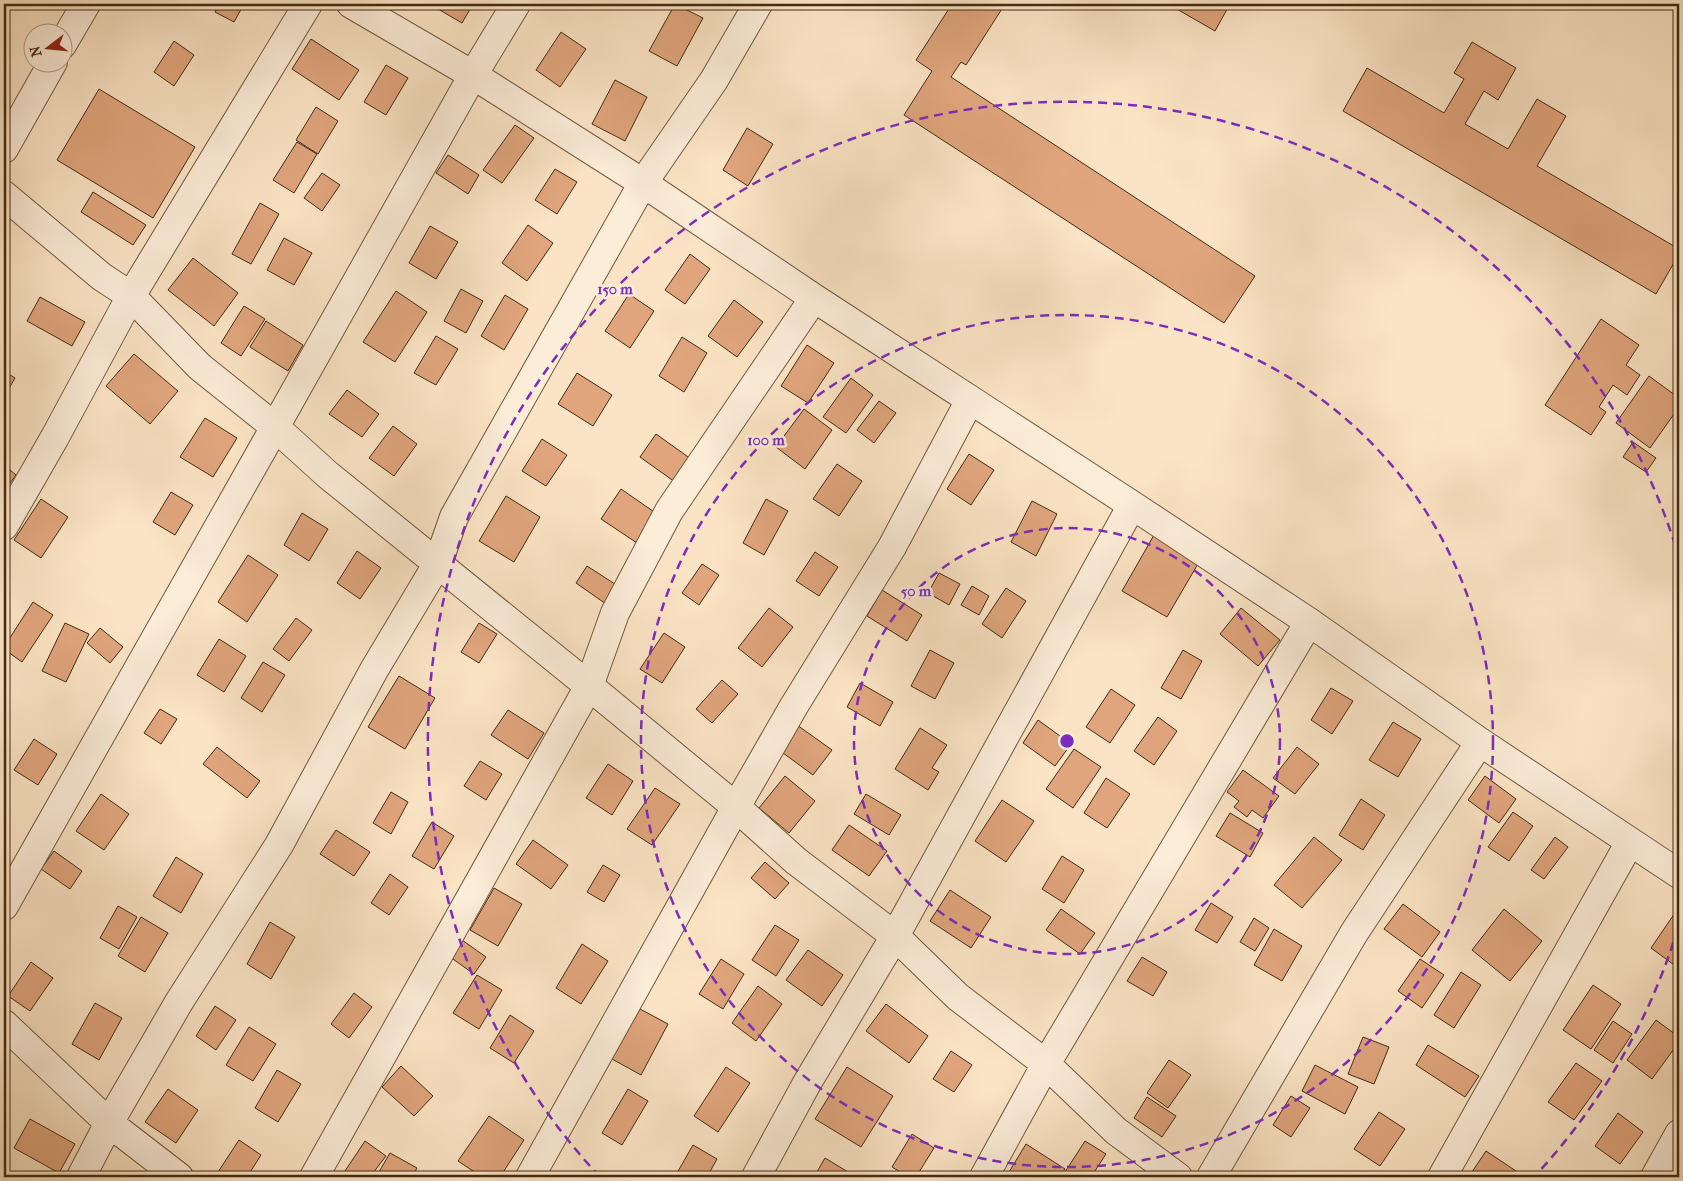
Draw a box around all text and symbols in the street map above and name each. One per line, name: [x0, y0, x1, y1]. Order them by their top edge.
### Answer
north arrow: [22, 22, 72, 72]
text: N: [26, 44, 46, 59]
text: 150 m: [597, 280, 633, 298]
text: 100 m: [747, 431, 785, 449]
text: 50 m: [901, 582, 932, 600]
centre of rings: [1058, 732, 1076, 750]

